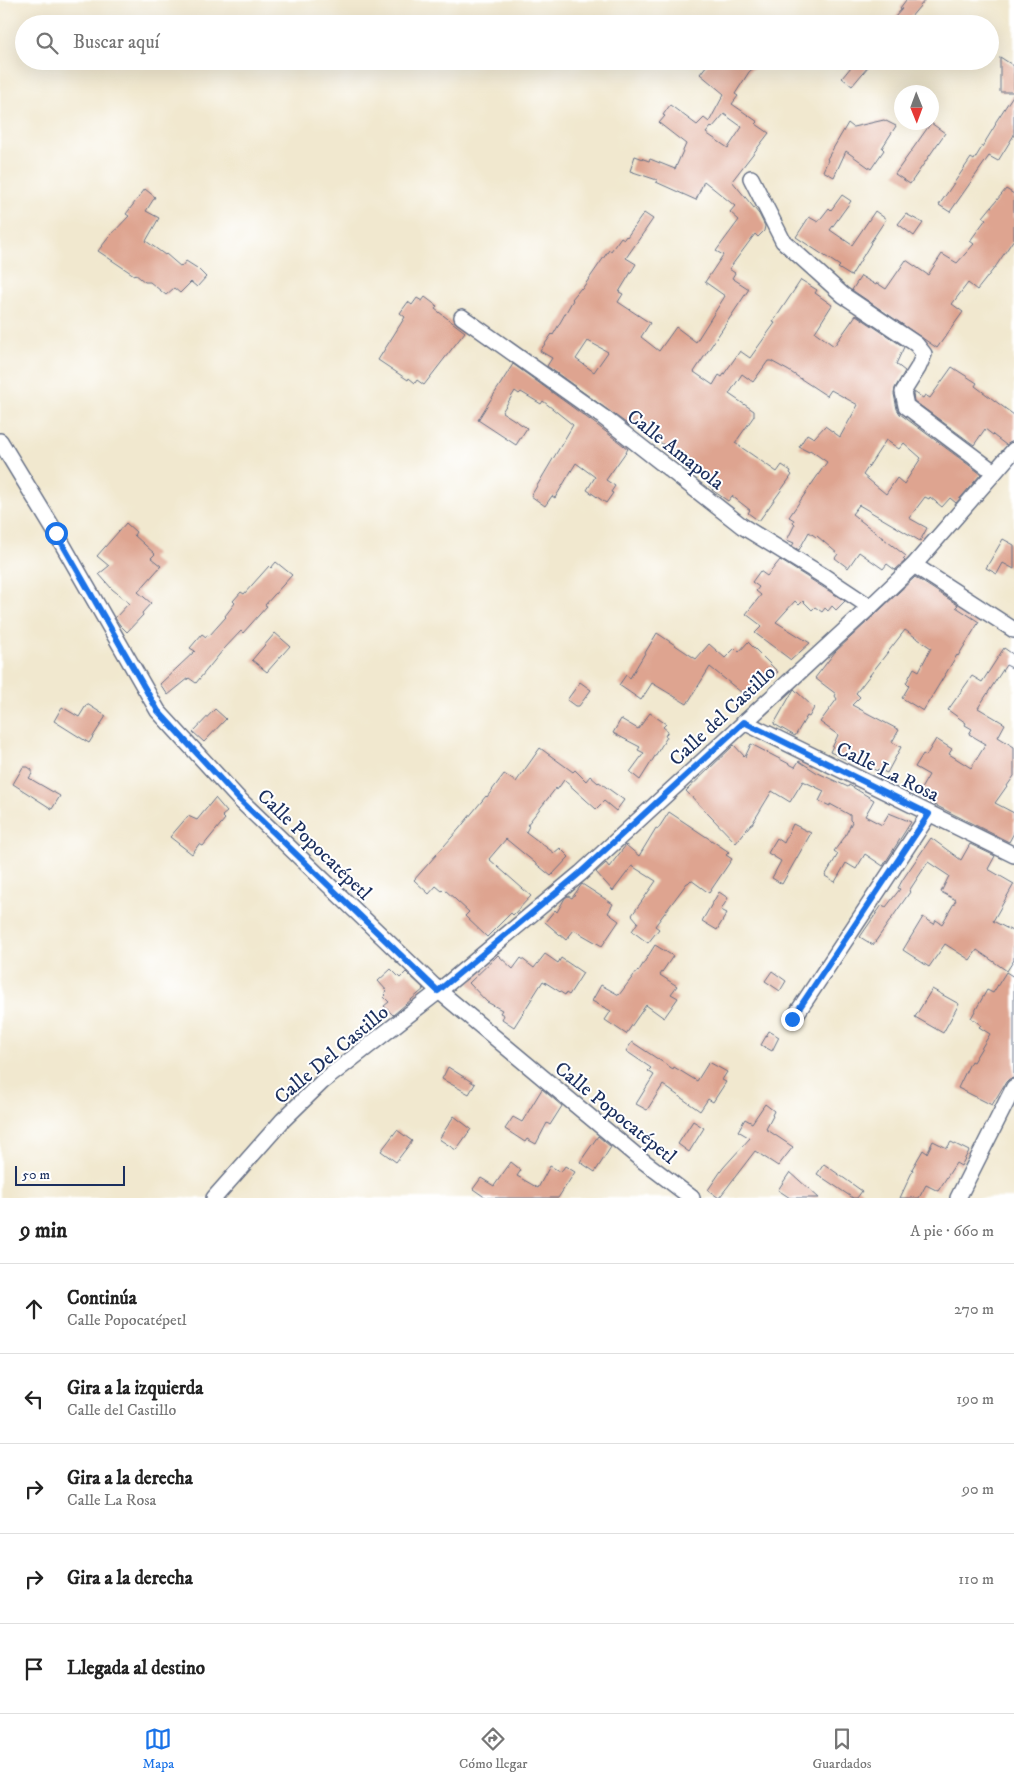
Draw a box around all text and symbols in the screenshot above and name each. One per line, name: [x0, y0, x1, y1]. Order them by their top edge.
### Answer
search box: [15, 15, 999, 70]
icon: search: [33, 29, 61, 57]
text: Buscar aquí: [73, 31, 159, 54]
north arrow: [894, 85, 939, 130]
street label: Calle Amapola: [621, 404, 729, 496]
route start: [45, 522, 68, 545]
street label: Calle del Castillo: [665, 660, 781, 772]
street label: Calle La Rosa: [832, 737, 943, 808]
street label: Calle Popocatépetl: [251, 784, 376, 906]
street label: Calle Del Castillo: [270, 1000, 394, 1110]
route end: [781, 1008, 804, 1031]
street label: Calle Popocatépetl: [549, 1056, 681, 1170]
scale bar: [15, 1163, 125, 1186]
text: 50 m: [22, 1166, 50, 1184]
text: 9 min: [20, 1218, 67, 1244]
text: A pie · 660 m: [910, 1221, 994, 1241]
text: Continúa: [67, 1287, 137, 1310]
icon: ahead: [20, 1295, 48, 1323]
text: 270 m: [954, 1299, 994, 1319]
text: Calle Popocatépetl: [67, 1310, 187, 1330]
text: Gira a la izquierda: [67, 1377, 203, 1400]
icon: left: [20, 1385, 48, 1413]
text: 190 m: [956, 1389, 994, 1409]
text: Calle del Castillo: [67, 1400, 176, 1420]
text: Gira a la derecha: [67, 1467, 193, 1490]
icon: right: [20, 1475, 48, 1503]
text: 90 m: [962, 1479, 994, 1499]
text: Calle La Rosa: [67, 1490, 156, 1510]
icon: right: [20, 1565, 48, 1593]
text: Gira a la derecha: [67, 1567, 193, 1590]
text: 110 m: [958, 1569, 994, 1589]
icon: arrive: [20, 1655, 48, 1683]
text: Llegada al destino: [67, 1657, 205, 1680]
tab: Mapa: [142, 1725, 174, 1773]
tab: Cómo llegar: [459, 1725, 528, 1773]
tab: Guardados: [812, 1725, 872, 1773]

